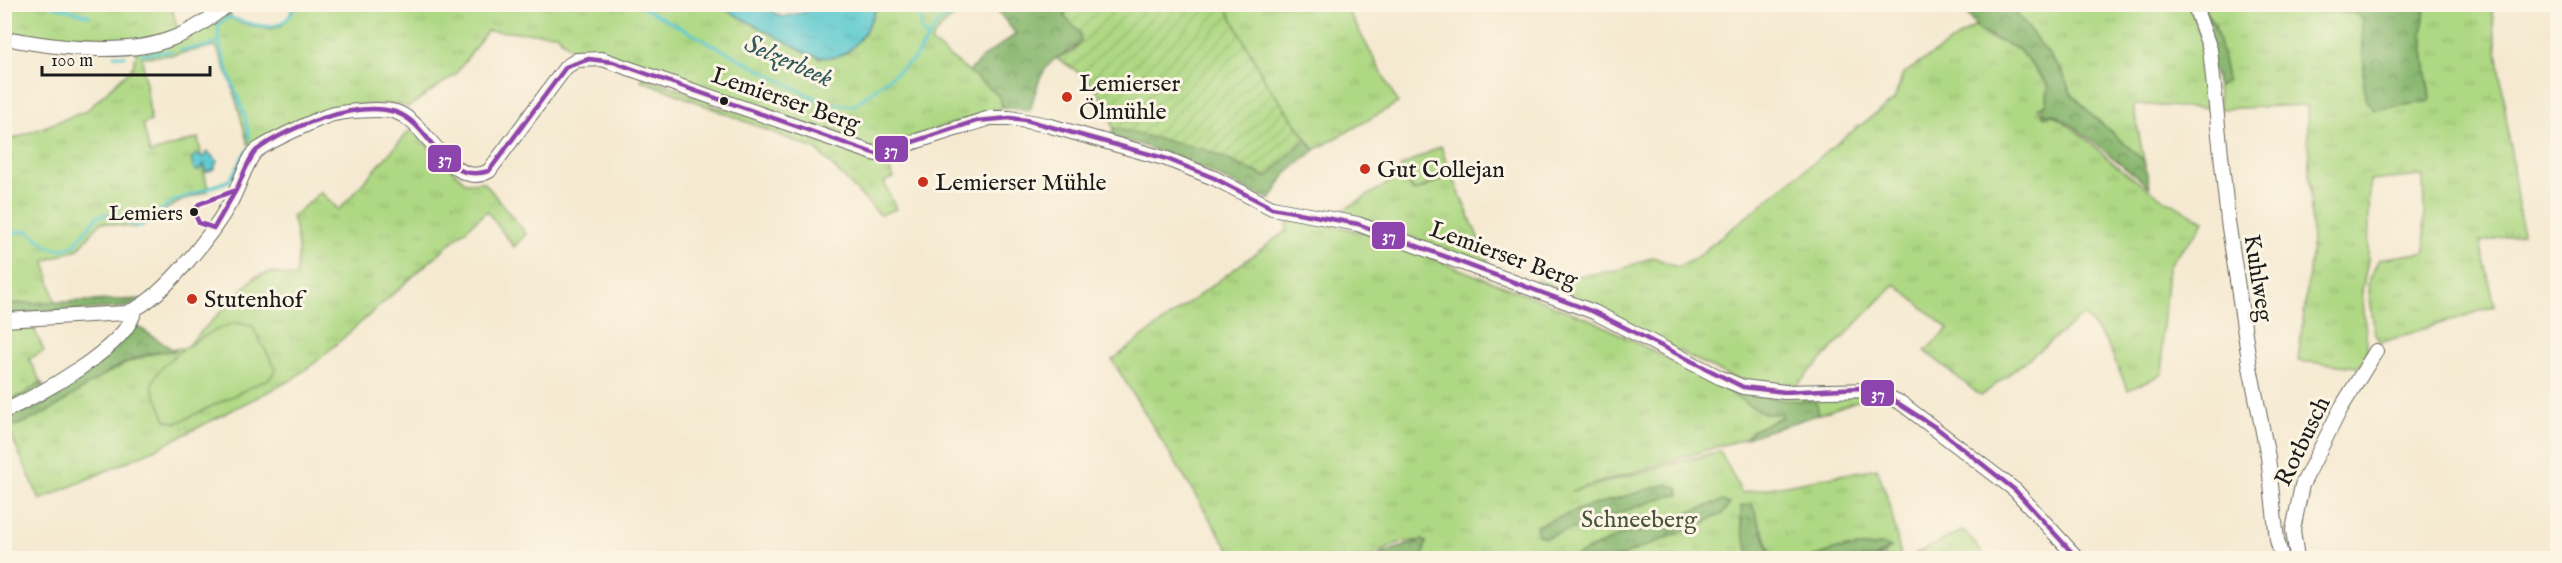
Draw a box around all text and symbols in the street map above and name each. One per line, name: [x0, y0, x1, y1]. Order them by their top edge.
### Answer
water label: Selzerbeek: [739, 27, 838, 96]
scale bar: [42, 39, 210, 77]
text: 100 m: [51, 50, 93, 73]
street label: Lemierser Berg: [707, 60, 865, 141]
place label: Lemierser Ölmühle: [1079, 69, 1180, 128]
marker: Lemierser Ölmühle: [1060, 90, 1074, 104]
unlabelled marker: [718, 95, 730, 107]
line badge: 37: [874, 135, 909, 163]
text: 37: [884, 141, 898, 161]
line badge: 37: [427, 144, 462, 173]
text: 37: [438, 150, 452, 170]
place label: Gut Collejan: [1377, 155, 1505, 186]
marker: Gut Collejan: [1358, 162, 1372, 176]
place label: Lemierser Mühle: [935, 168, 1106, 199]
marker: Lemierser Mühle: [916, 175, 930, 189]
place label: Lemiers: [108, 200, 183, 228]
marker: Lemiers: [188, 206, 200, 218]
street label: Lemierser Berg: [1425, 214, 1583, 297]
line badge: 37: [1371, 221, 1406, 250]
text: 37: [1382, 227, 1396, 247]
street label: Kuhlweg: [2235, 232, 2280, 325]
place label: Stutenhof: [204, 285, 308, 316]
marker: Stutenhof: [185, 292, 199, 306]
line badge: 37: [1860, 379, 1895, 407]
text: 37: [1871, 385, 1885, 405]
street label: Rotbusch: [2268, 392, 2338, 492]
park label: Schneeberg: [1581, 505, 1698, 536]

